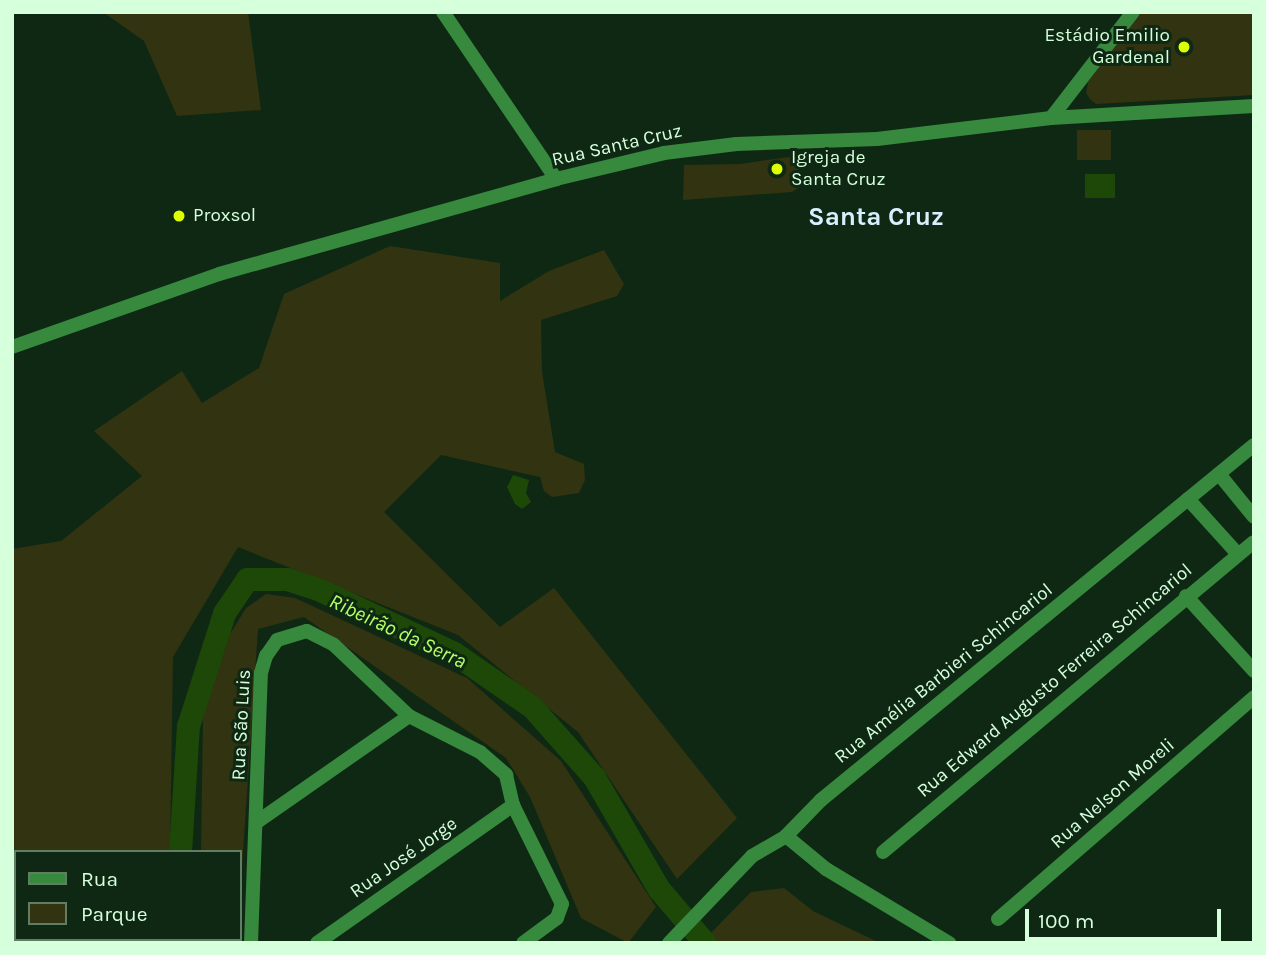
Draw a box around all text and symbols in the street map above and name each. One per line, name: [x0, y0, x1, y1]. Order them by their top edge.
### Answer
place label: Estádio Emilio Gardenal: [1044, 25, 1170, 69]
marker: Estádio Emilio Gardenal: [1176, 39, 1192, 55]
street label: Rua Santa Cruz: [550, 120, 684, 172]
place label: Igreja de Santa Cruz: [791, 147, 886, 191]
marker: Igreja de Santa Cruz: [769, 161, 785, 177]
district label: Santa Cruz: [808, 201, 944, 233]
place label: Proxsol: [193, 205, 256, 227]
marker: Proxsol: [171, 208, 187, 224]
street label: Rua Edward Augusto Ferreira Schincariol: [913, 559, 1197, 803]
street label: Rua Amélia Barbieri Schincariol: [830, 579, 1058, 769]
water label: Ribeirão da Serra: [325, 588, 471, 674]
street label: Rua São Luis: [228, 669, 256, 781]
street label: Rua Nelson Moreli: [1046, 734, 1180, 854]
street label: Rua José Jorge: [346, 813, 462, 903]
legend: [14, 850, 242, 941]
text: Rua: [81, 867, 118, 891]
scale bar: [1028, 895, 1224, 939]
text: Parque: [81, 902, 148, 926]
text: 100 m: [1038, 909, 1095, 933]

